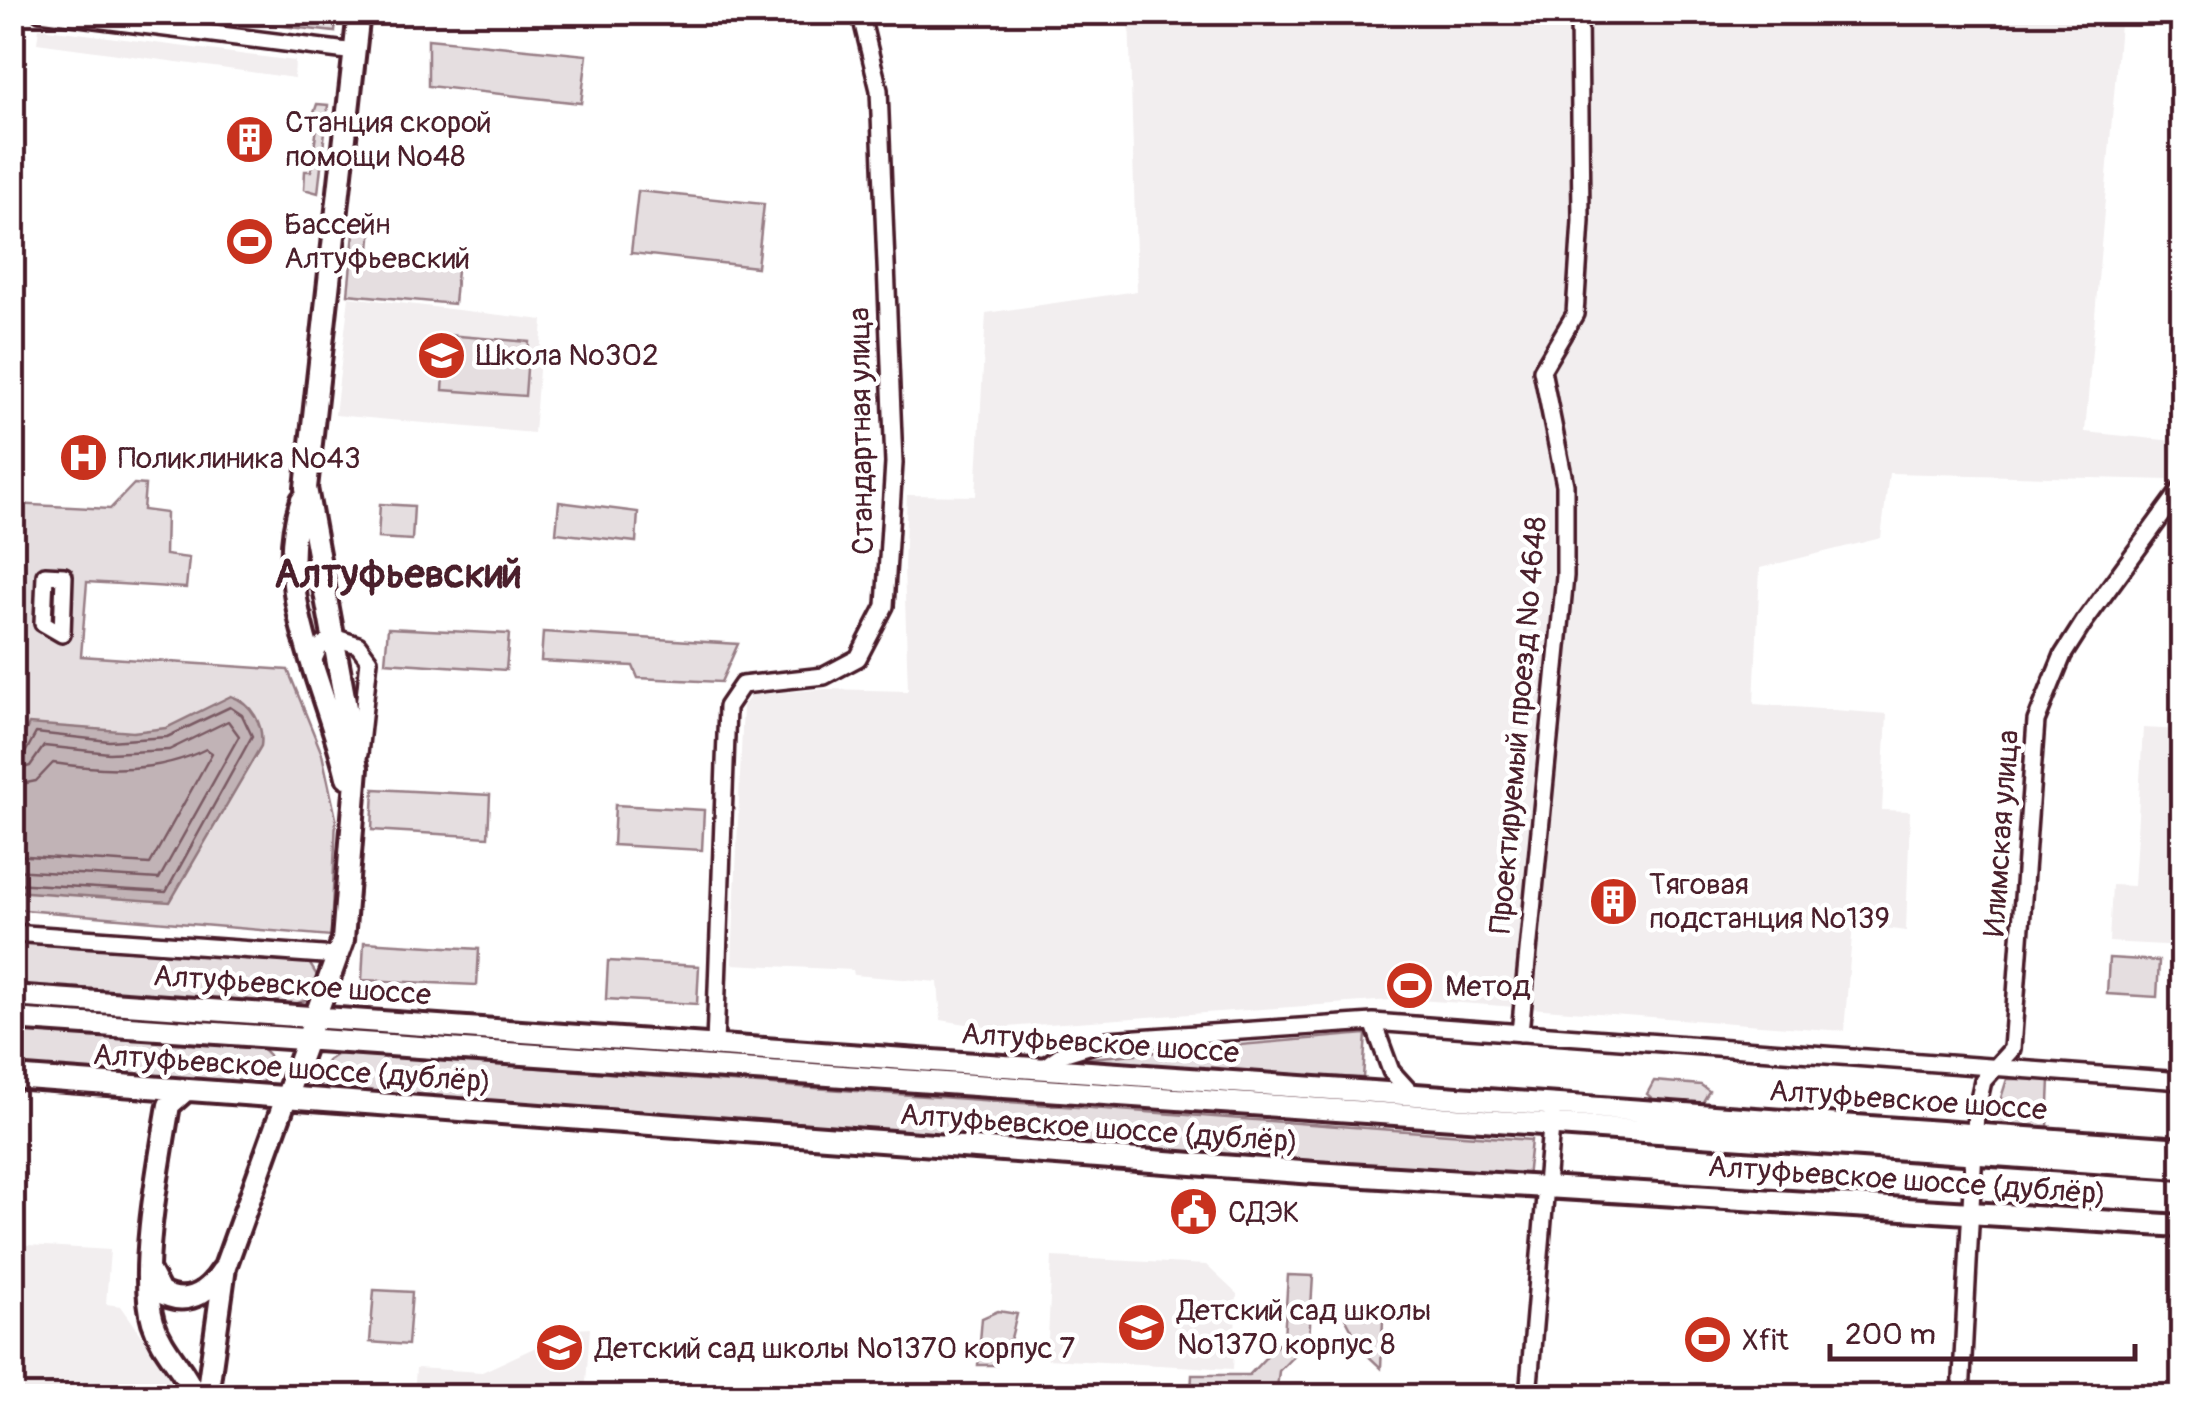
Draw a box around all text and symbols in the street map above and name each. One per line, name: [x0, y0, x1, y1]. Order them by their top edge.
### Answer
place label: Станция скорой помощи №48: [285, 104, 492, 175]
building icon: Станция скорой помощи №48: [224, 113, 276, 165]
place label: Бассейн Алтуфьевский: [284, 206, 470, 277]
sports icon: Бассейн Алтуфьевский: [223, 215, 275, 267]
street label: Стандартная улица: [841, 307, 882, 555]
school or university icon: Школа №302: [415, 329, 467, 381]
place label: Школа №302: [476, 337, 659, 374]
hospital icon: Поликлиника №43: [57, 432, 109, 484]
place label: Поликлиника №43: [118, 440, 361, 477]
street label: Проектируемый проезд № 4648: [1482, 515, 1555, 935]
district label: Алтуфьевский: [274, 550, 522, 599]
street label: Илимская улица: [1976, 729, 2027, 938]
place label: Тяговая подстанция №139: [1649, 866, 1890, 937]
building icon: Тяговая подстанция №139: [1588, 875, 1640, 927]
street label: Алтуфьевское шоссе: [152, 957, 432, 1014]
sports icon: Метод: [1384, 960, 1436, 1012]
place label: Метод: [1445, 968, 1531, 1005]
street label: Алтуфьевское шоссе: [960, 1015, 1240, 1072]
street label: Алтуфьевское шоссе (дублёр): [92, 1036, 492, 1101]
street label: Алтуфьевское шоссе: [1768, 1072, 2048, 1129]
street label: Алтуфьевское шоссе (дублёр): [899, 1096, 1299, 1161]
street label: Алтуфьевское шоссе (дублёр): [1707, 1148, 2107, 1213]
public building icon: СДЭК: [1167, 1186, 1219, 1238]
place label: СДЭК: [1228, 1194, 1300, 1231]
place label: Детский сад школы №1370 корпус 8: [1176, 1292, 1431, 1363]
scale bar: [1830, 1299, 2135, 1361]
school or university icon: Детский сад школы №1370 корпус 8: [1116, 1301, 1168, 1353]
sports icon: Xfit: [1681, 1314, 1733, 1366]
text: 200 m: [1845, 1316, 1936, 1353]
school or university icon: Детский сад школы №1370 корпус 7: [534, 1322, 586, 1374]
place label: Xfit: [1742, 1322, 1790, 1359]
place label: Детский сад школы №1370 корпус 7: [594, 1330, 1075, 1367]

